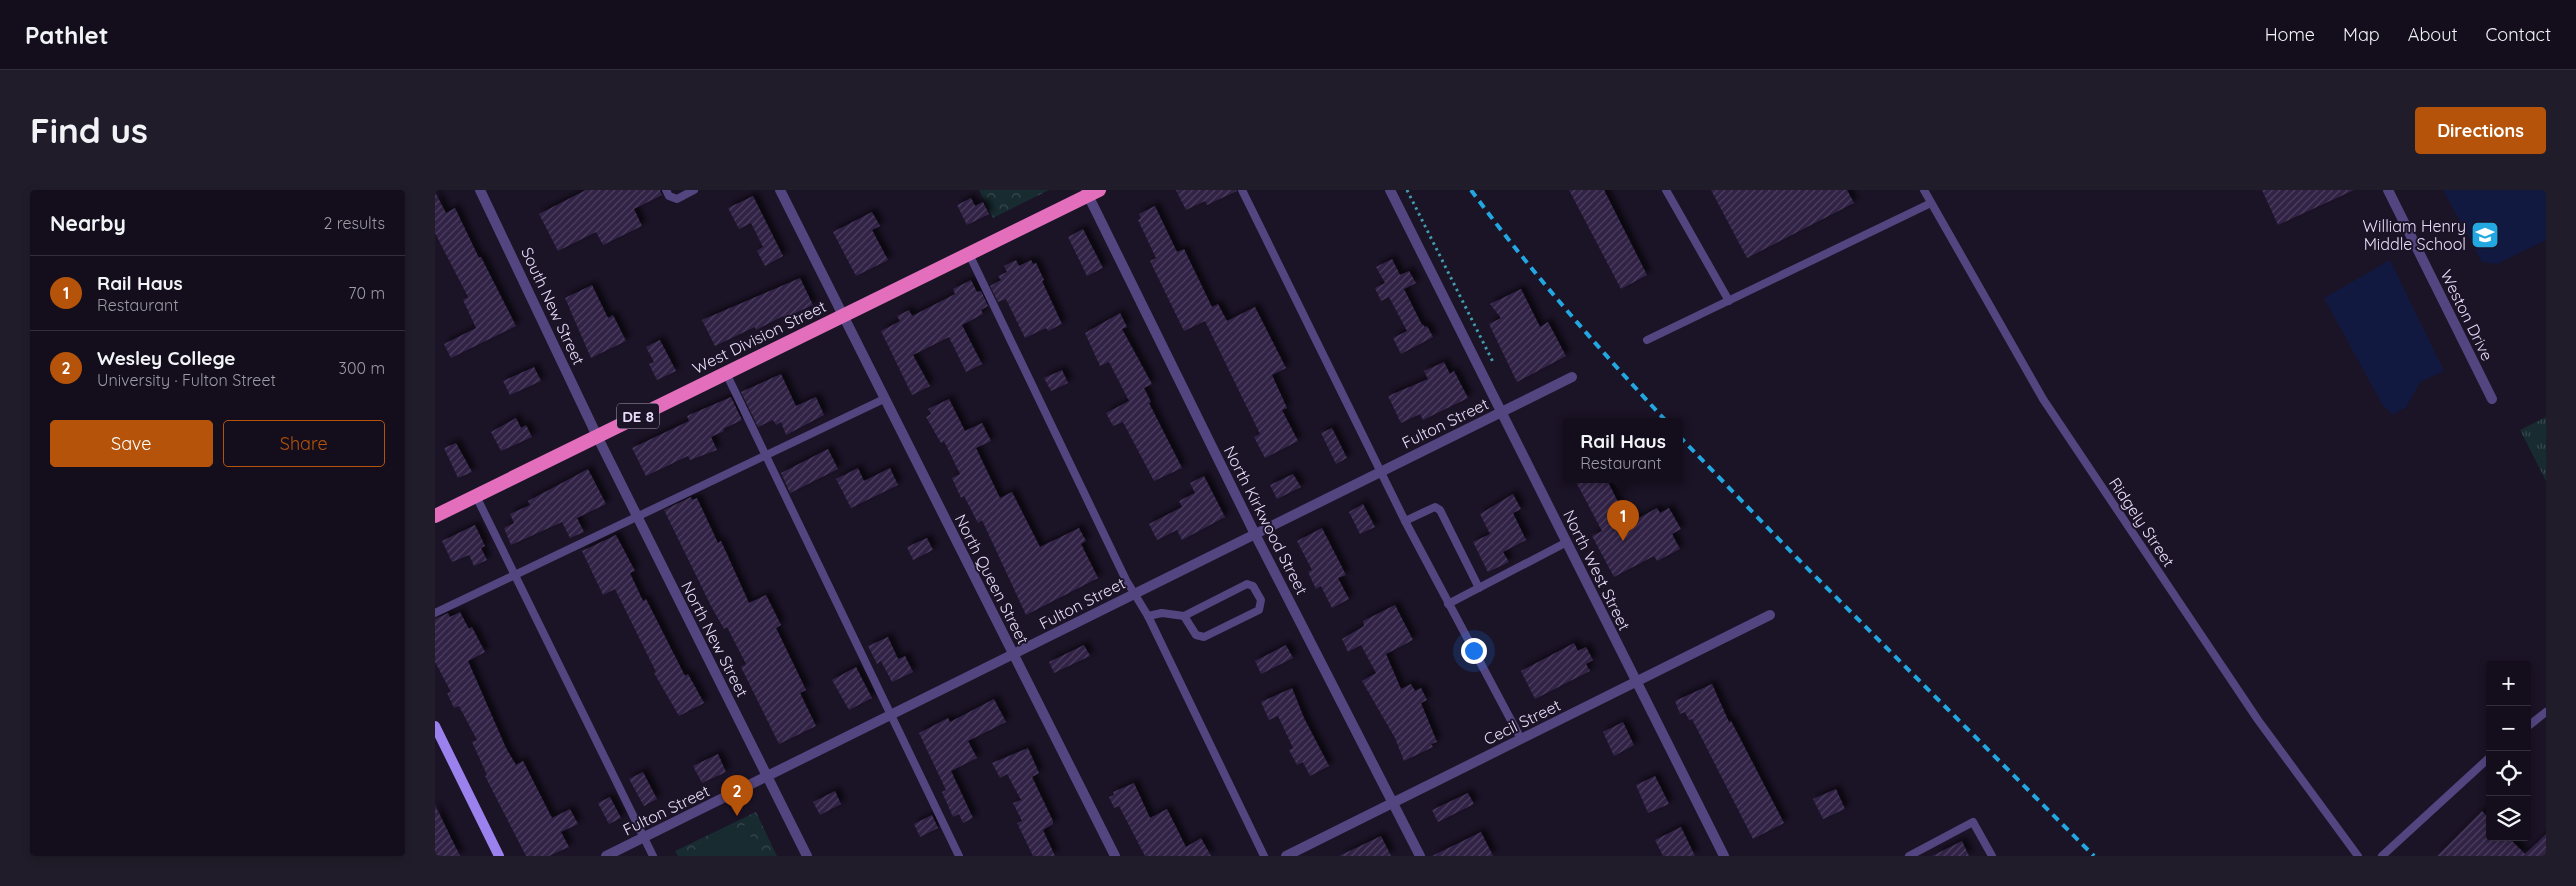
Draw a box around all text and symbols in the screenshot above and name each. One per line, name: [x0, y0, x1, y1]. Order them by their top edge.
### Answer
text: Pathlet: [25, 20, 109, 50]
text: Home: [2265, 23, 2315, 46]
text: Map: [2343, 23, 2380, 46]
text: About: [2408, 23, 2458, 46]
text: Contact: [2486, 23, 2551, 46]
button: Directions: [2415, 107, 2546, 154]
text: Find us: [30, 108, 148, 152]
text: Nearby: [50, 210, 126, 236]
text: 2 results: [323, 213, 385, 233]
place label: William Henry Middle School: [2363, 216, 2466, 254]
school or university icon: William Henry Middle School: [2470, 220, 2500, 250]
street label: South New Street: [517, 244, 589, 368]
street label: Weston Drive: [2436, 266, 2498, 364]
text: Rail Haus: [97, 271, 183, 295]
text: 1: [63, 283, 69, 303]
text: 70 m: [348, 283, 385, 303]
text: Restaurant: [97, 295, 179, 315]
street label: West Division Street: [689, 296, 829, 378]
text: Wesley College: [97, 346, 235, 370]
text: 2: [61, 358, 71, 378]
text: 300 m: [339, 358, 385, 378]
text: University · Fulton Street: [97, 370, 276, 390]
street label: Fulton Street: [1398, 393, 1492, 453]
road number: DE 8: [617, 404, 659, 428]
popup: [1563, 418, 1683, 483]
button: Save: [50, 420, 213, 467]
button: Share: [223, 420, 385, 467]
text: Rail Haus: [1580, 429, 1666, 453]
street label: North Kirkwood Street: [1220, 442, 1312, 598]
text: Restaurant: [1580, 453, 1662, 473]
street label: Ridgely Street: [2105, 474, 2179, 570]
pin: 1: [1607, 500, 1639, 541]
street label: North West Street: [1559, 506, 1635, 634]
street label: North Queen Street: [951, 511, 1033, 647]
street label: Fulton Street: [1036, 573, 1128, 633]
street label: North New Street: [677, 578, 753, 700]
your location: [1461, 638, 1487, 664]
map controls: [2486, 661, 2531, 841]
button: +: [2486, 661, 2531, 706]
street label: Cecil Street: [1480, 695, 1564, 749]
button: −: [2486, 706, 2531, 751]
button: locate: [2486, 751, 2531, 796]
pin: 2: [721, 775, 753, 816]
street label: Fulton Street: [619, 780, 713, 840]
button: layers: [2486, 796, 2531, 841]

